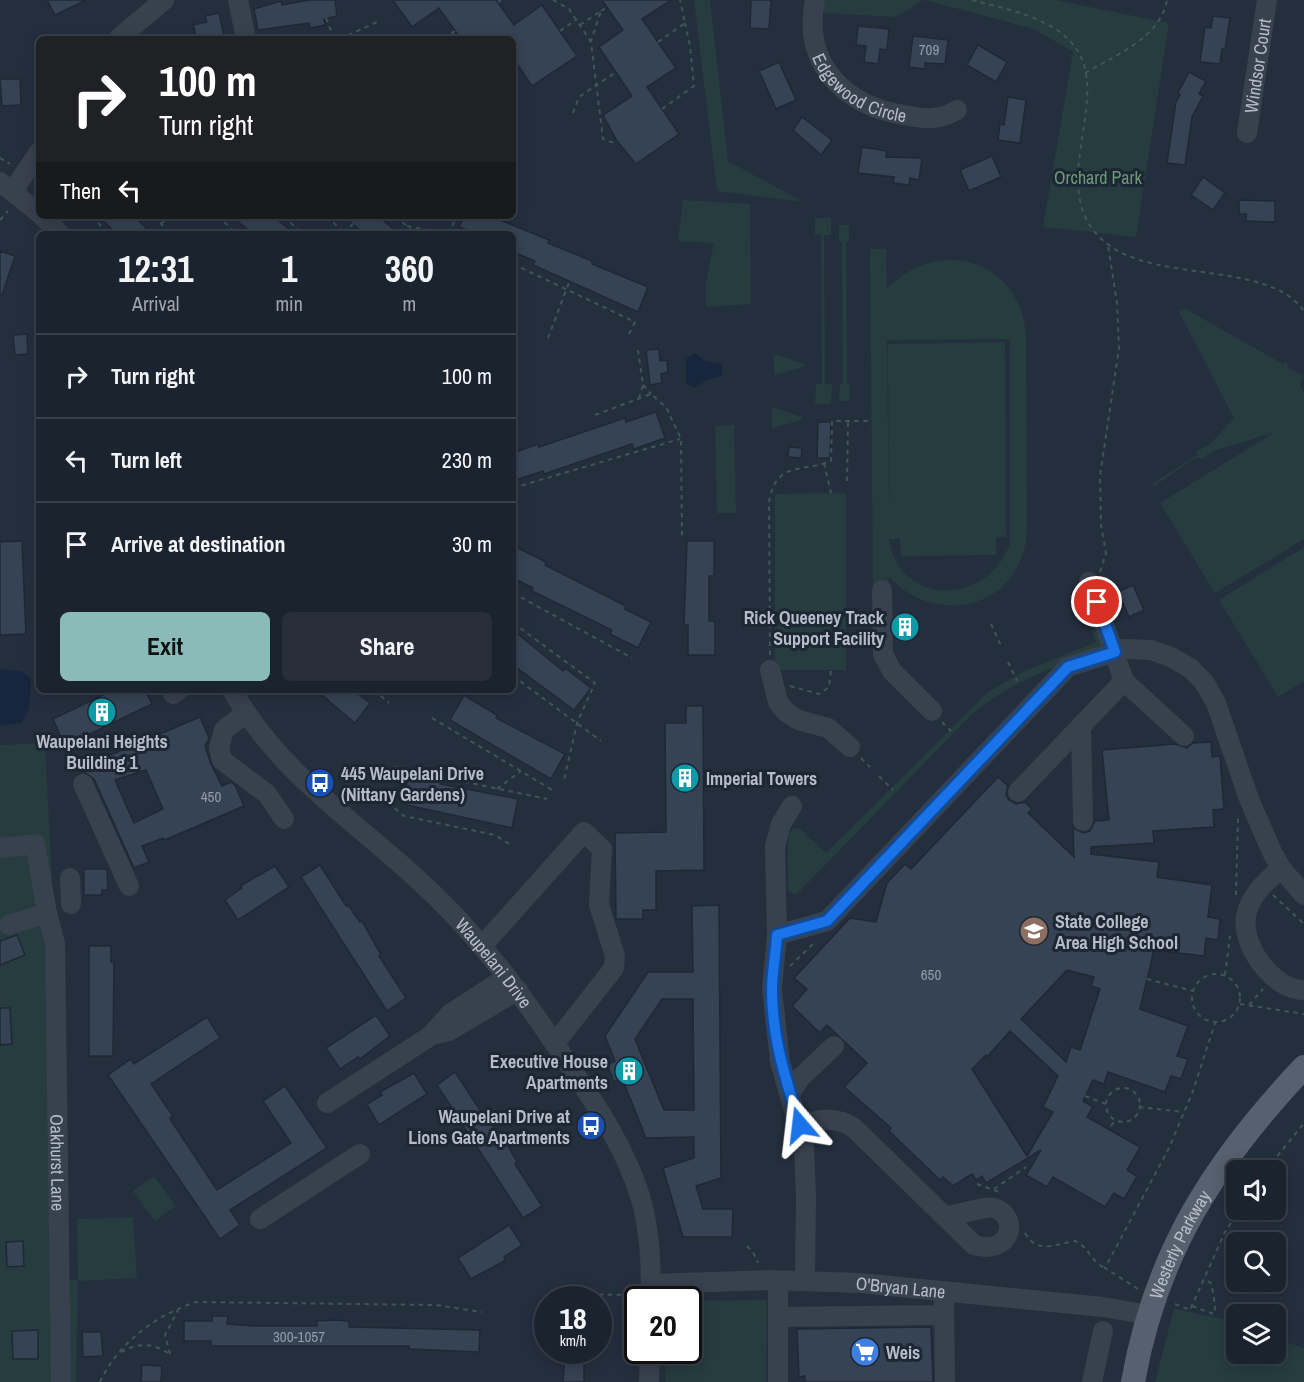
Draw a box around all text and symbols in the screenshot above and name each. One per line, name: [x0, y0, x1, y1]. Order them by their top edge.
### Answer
street label: Windsor Court: [1238, 17, 1277, 115]
house number: 709: [919, 39, 939, 60]
street label: Edgewood Circle: [807, 49, 908, 128]
text: 100 m: [159, 53, 257, 109]
icon: right: [60, 60, 138, 138]
text: Turn right: [159, 107, 253, 143]
park label: Orchard Park: [1054, 165, 1142, 190]
icon: left: [113, 174, 146, 207]
text: Then: [60, 176, 101, 206]
text: 12:31: [118, 245, 193, 293]
text: 1: [281, 245, 297, 293]
text: 360: [385, 245, 434, 293]
text: Arrival: [132, 290, 179, 317]
text: min: [275, 290, 303, 317]
text: m: [403, 290, 416, 317]
icon: right: [60, 360, 93, 393]
text: Turn right: [111, 361, 195, 391]
text: 100 m: [442, 361, 492, 391]
icon: left: [60, 444, 93, 477]
text: Turn left: [111, 445, 182, 475]
text: 230 m: [442, 445, 492, 475]
icon: arrive: [60, 528, 93, 561]
text: Arrive at destination: [111, 529, 285, 559]
text: 30 m: [452, 529, 492, 559]
pin: [1071, 576, 1122, 627]
icon: arrive: [1080, 585, 1113, 618]
place label: Rick Queeney Track Support Facility: [744, 605, 885, 651]
building icon: Rick Queeney Track Support Facility: [889, 611, 921, 643]
button: Exit: [60, 612, 270, 681]
button: Share: [282, 612, 492, 681]
building icon: Waupelani Heights Building 1: [86, 696, 118, 728]
place label: Waupelani Heights Building 1: [36, 729, 168, 775]
place label: 445 Waupelani Drive (Nittany Gardens): [341, 761, 484, 807]
building icon: Imperial Towers: [669, 762, 701, 794]
place label: Imperial Towers: [706, 766, 817, 791]
bus stop icon: 445 Waupelani Drive (Nittany Gardens): [304, 767, 336, 799]
house number: 450: [201, 786, 221, 807]
place label: State College Area High School: [1055, 909, 1178, 955]
street label: Waupelani Drive: [450, 912, 538, 1013]
school or university icon: State College Area High School: [1018, 915, 1050, 947]
house number: 650: [921, 964, 941, 985]
place label: Executive House Apartments: [490, 1049, 608, 1095]
building icon: Executive House Apartments: [613, 1055, 645, 1087]
position arrow: [768, 1093, 832, 1157]
place label: Waupelani Drive at Lions Gate Apartments: [408, 1104, 570, 1150]
bus stop icon: Waupelani Drive at Lions Gate Apartments: [575, 1110, 607, 1142]
street label: Oakhurst Lane: [45, 1114, 71, 1211]
map controls: [1226, 1160, 1286, 1364]
button: sound: [1226, 1160, 1286, 1220]
street label: Westerly Parkway: [1143, 1184, 1216, 1302]
button: search: [1226, 1232, 1286, 1292]
street label: O'Bryan Lane: [855, 1270, 947, 1304]
speed limit sign: 20: [624, 1286, 702, 1364]
text: 18: [559, 1298, 587, 1338]
button: layers: [1226, 1304, 1286, 1364]
house number: 300-1057: [273, 1326, 325, 1347]
text: km/h: [560, 1330, 586, 1351]
supermarket icon: Weis: [849, 1336, 881, 1368]
place label: Weis: [886, 1340, 920, 1365]

